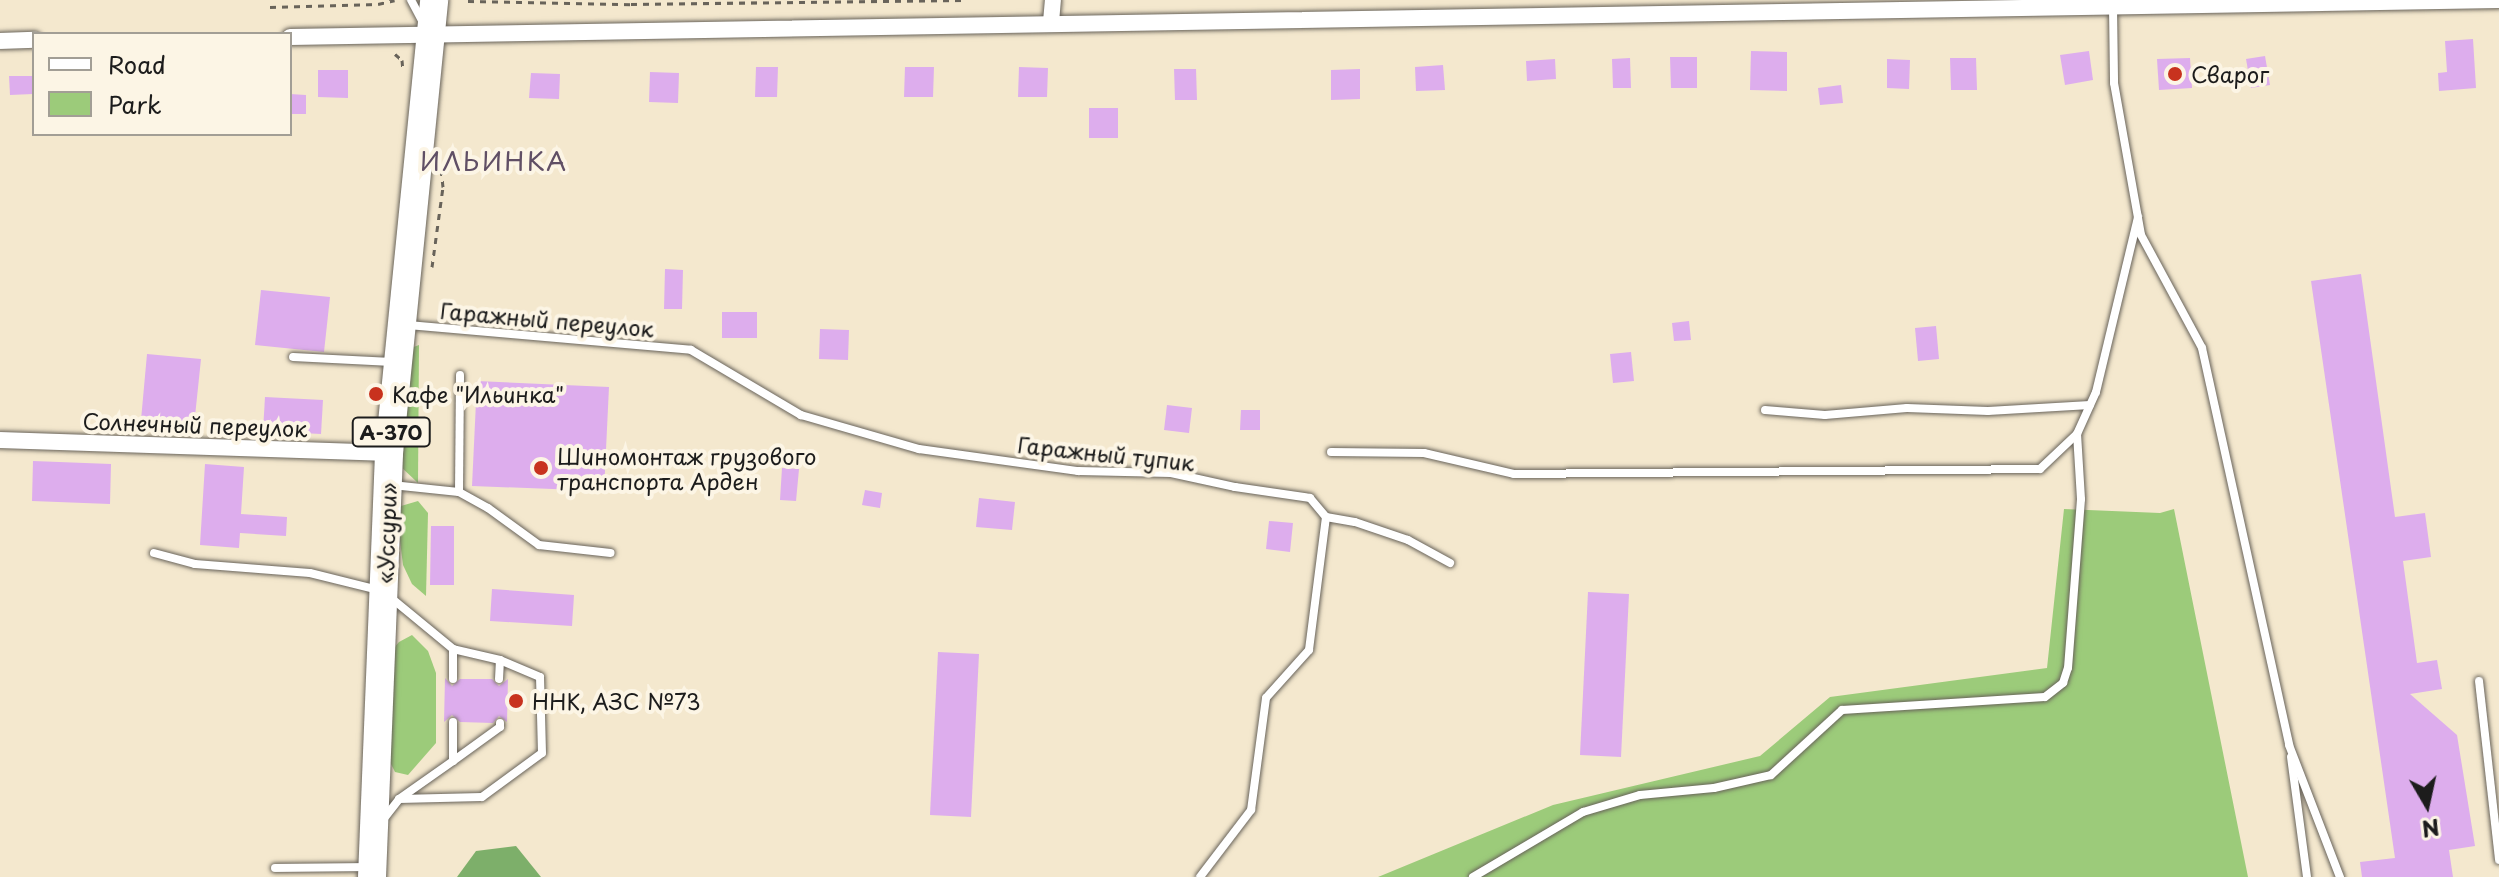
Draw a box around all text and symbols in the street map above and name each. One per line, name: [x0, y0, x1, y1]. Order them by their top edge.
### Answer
legend: [32, 32, 292, 136]
text: Road: [108, 46, 166, 82]
place label: Сварог: [2191, 61, 2269, 87]
marker: Сварог: [2166, 65, 2184, 83]
text: Park: [108, 86, 162, 122]
district label: ИЛЬИНКА: [421, 145, 567, 177]
street label: Гаражный переулок: [439, 296, 655, 342]
place label: Кафе "Ильинка": [392, 381, 564, 407]
marker: Кафе "Ильинка": [367, 385, 385, 403]
street label: Солнечный переулок: [82, 407, 308, 441]
road number: А-370: [351, 416, 431, 448]
street label: Гаражный тупик: [1016, 431, 1196, 475]
place label: Шиномонтаж грузового транспорта Арден: [557, 442, 817, 494]
marker: Шиномонтаж грузового транспорта Арден: [532, 459, 550, 477]
street label: «Уссури»: [371, 482, 401, 584]
place label: ННК, АЗС №73: [532, 688, 702, 714]
marker: ННК, АЗС №73: [507, 692, 525, 710]
north arrow: [2387, 765, 2467, 845]
text: N: [2420, 812, 2442, 847]

